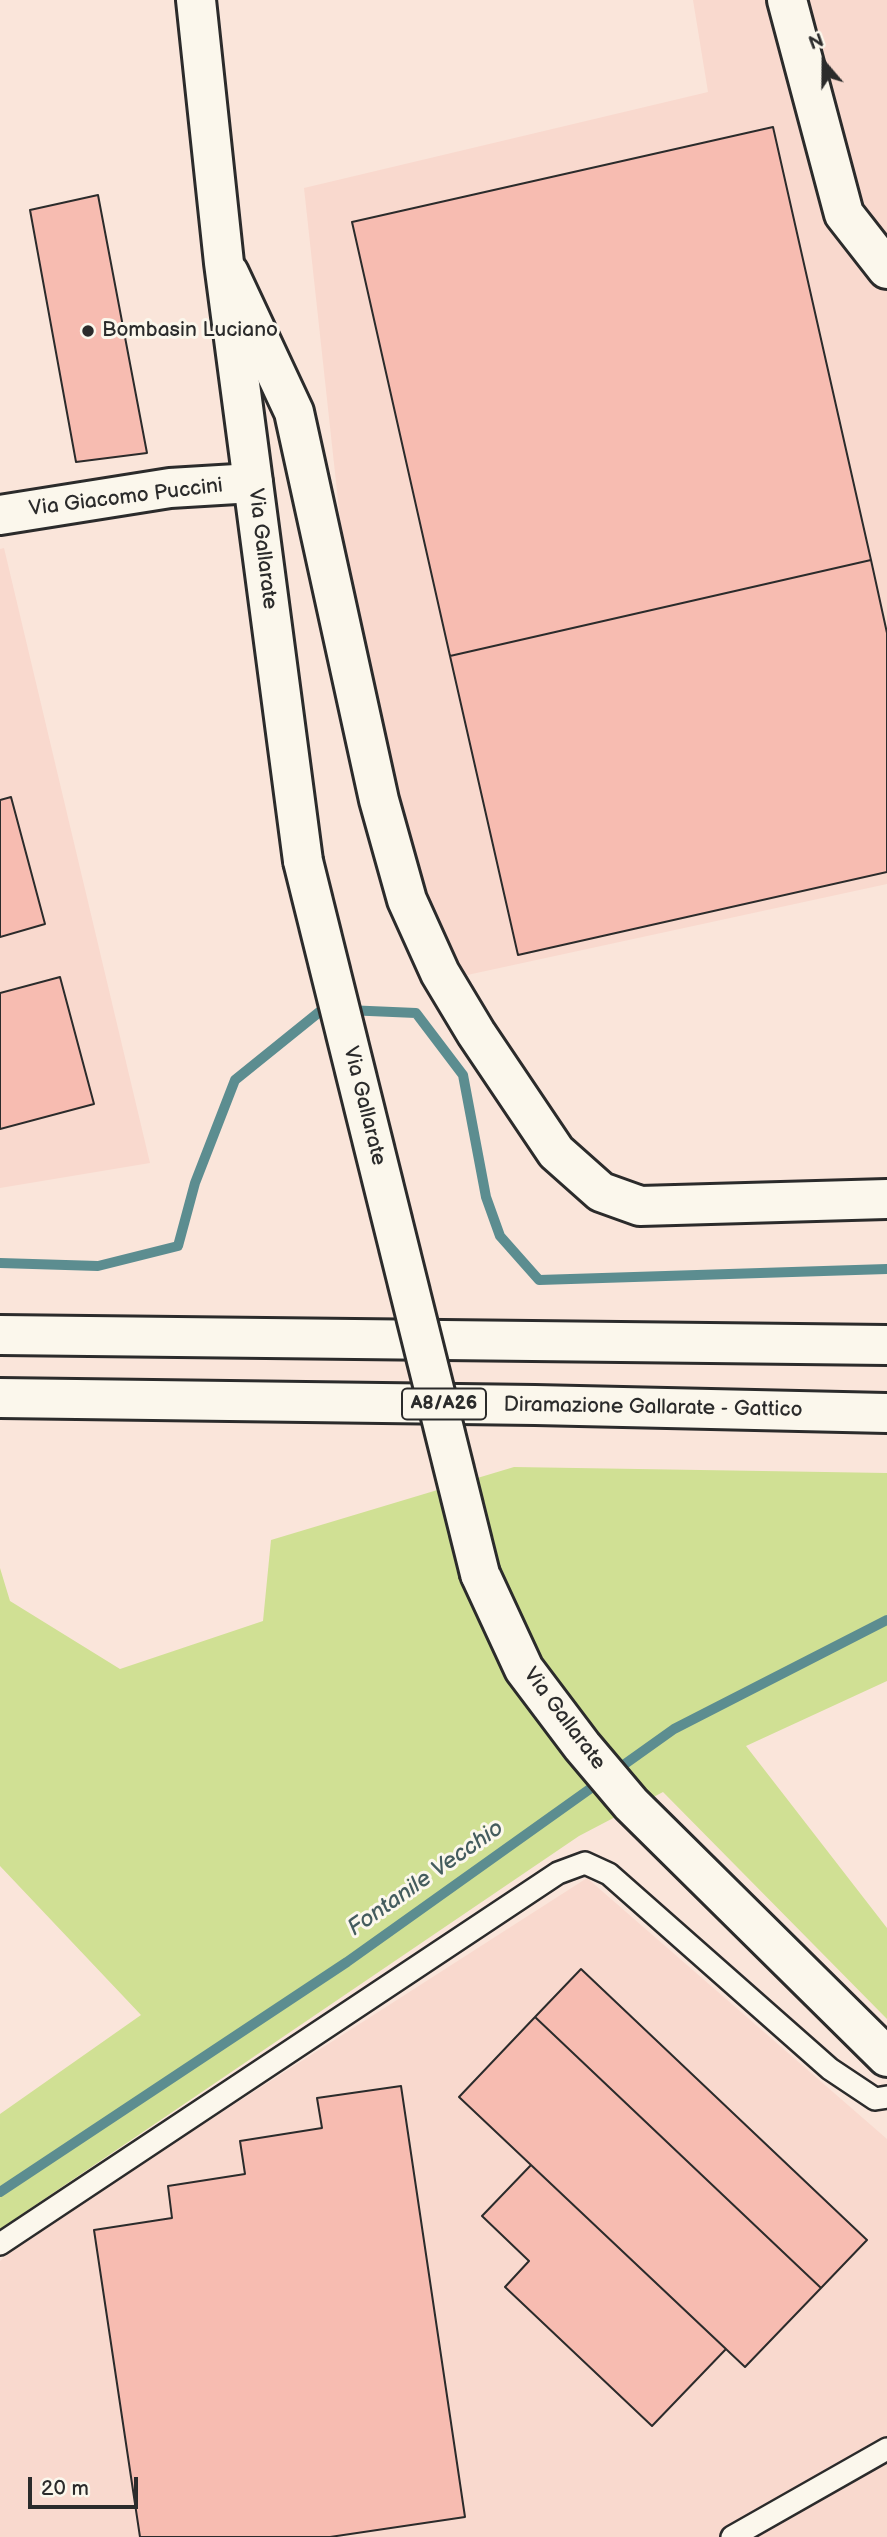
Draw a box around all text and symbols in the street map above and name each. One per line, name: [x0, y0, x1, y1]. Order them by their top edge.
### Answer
north arrow: [789, 28, 859, 98]
text: N: [806, 30, 827, 56]
place label: Bombasin Luciano: [102, 318, 278, 344]
marker: Bombasin Luciano: [80, 323, 96, 339]
street label: Via Giacomo Puccini: [28, 474, 224, 522]
street label: Via Gallarate: [242, 487, 282, 611]
street label: Via Gallarate: [337, 1044, 391, 1168]
road number: A8/A26: [402, 1388, 486, 1420]
street label: Diramazione Gallarate - Gattico: [503, 1393, 803, 1423]
street label: Via Gallarate: [517, 1663, 611, 1775]
water label: Fontanile Vecchio: [343, 1815, 509, 1943]
scale bar: [32, 2464, 142, 2508]
text: 20 m: [41, 2476, 89, 2501]

